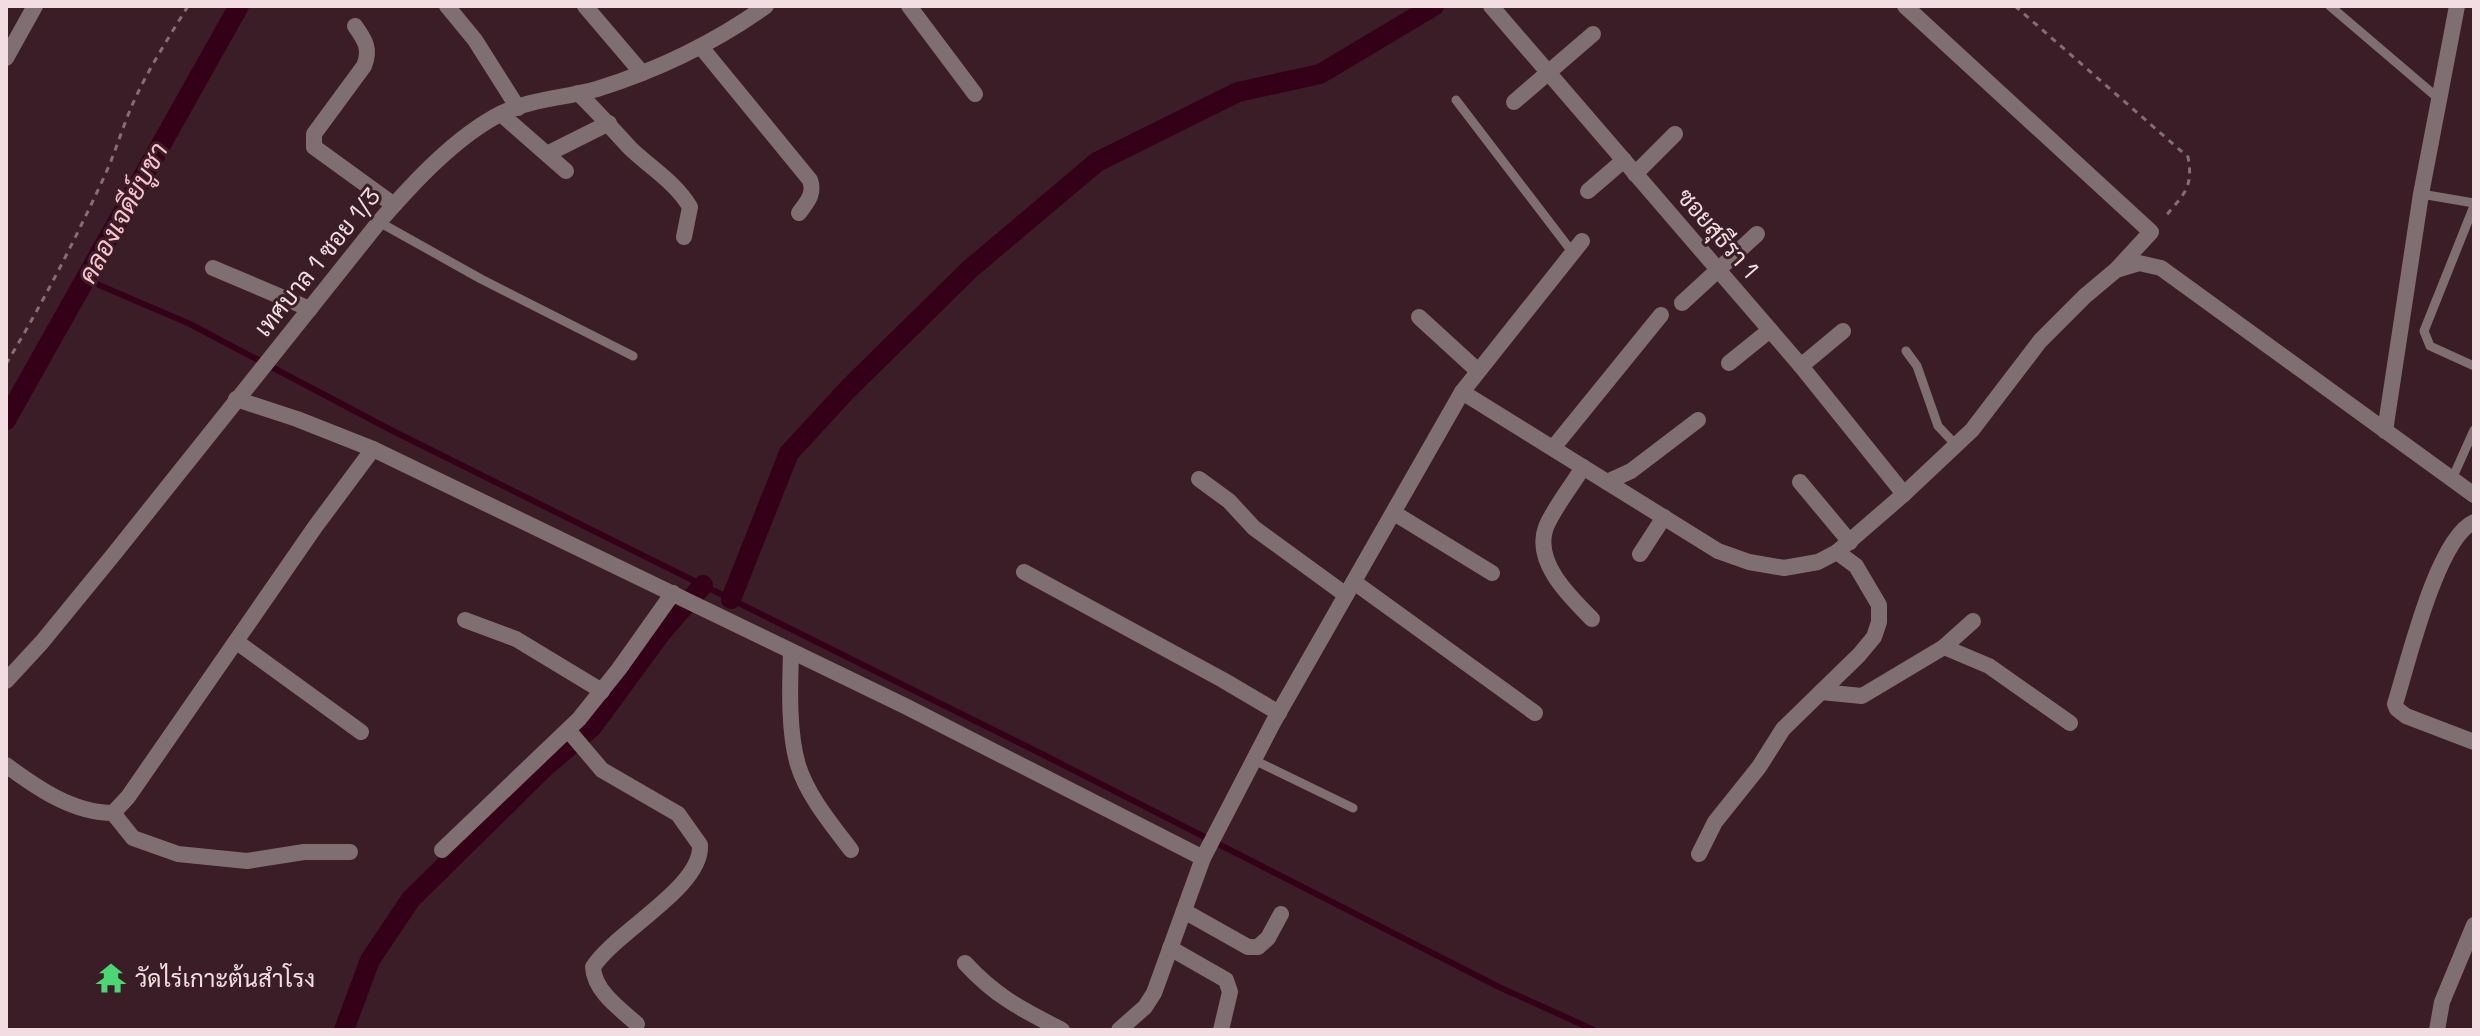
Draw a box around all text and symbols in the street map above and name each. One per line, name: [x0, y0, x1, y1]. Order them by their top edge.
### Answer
water label: คลองเจดีย์บูชา: [70, 137, 176, 290]
street label: เทศบาล 1 ซอย 1/3: [247, 181, 387, 343]
street label: ซอยสุธีรา 1: [1670, 182, 1765, 285]
temple icon: วัดไร่เกาะต้นสำโรง: [94, 961, 128, 995]
place label: วัดไร่เกาะต้นสำโรง: [135, 963, 315, 994]

